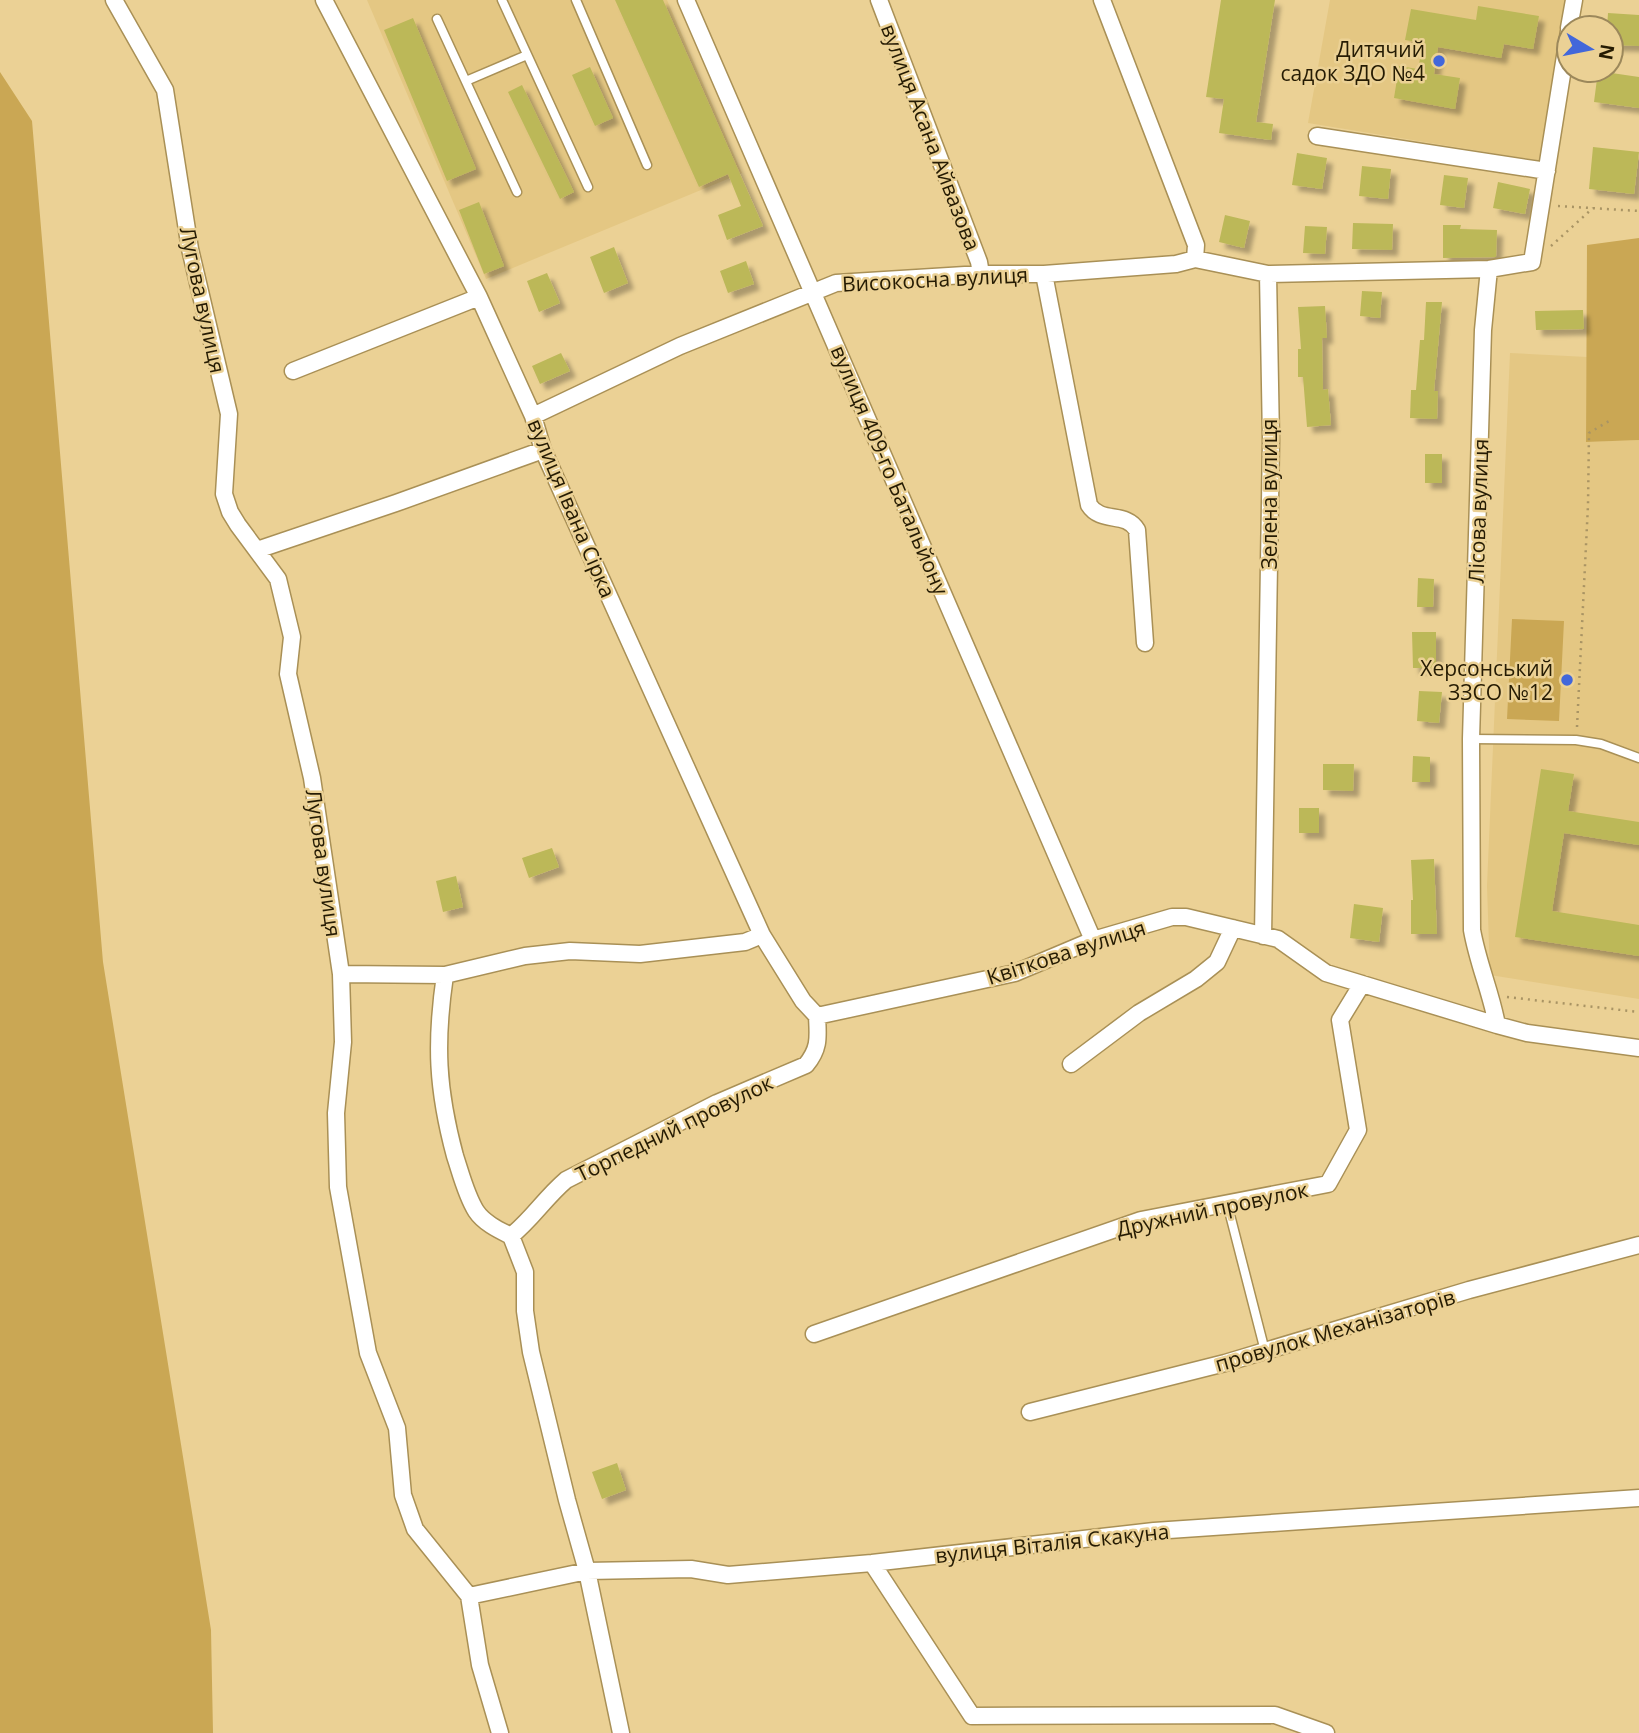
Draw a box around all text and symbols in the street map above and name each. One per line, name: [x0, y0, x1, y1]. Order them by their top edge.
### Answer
north arrow: [1555, 14, 1625, 84]
street label: вулиця Асана Айвазова: [875, 20, 987, 254]
place label: Дитячий садок ЗДО №4: [1280, 35, 1425, 87]
text: N: [1593, 42, 1621, 62]
marker: Дитячий садок ЗДО №4: [1431, 53, 1447, 69]
street label: Лугова вулиця: [174, 224, 232, 376]
street label: Високосна вулиця: [841, 260, 1029, 298]
street label: вулиця 409-го Батальйону: [825, 341, 956, 599]
street label: вулиця Івана Сірка: [522, 414, 622, 602]
street label: Зелена вулиця: [1255, 419, 1283, 569]
street label: Лісова вулиця: [1461, 438, 1495, 584]
place label: Херсонський ЗЗСО №12: [1420, 654, 1553, 706]
marker: Херсонський ЗЗСО №12: [1559, 672, 1575, 688]
street label: Лугова вулиця: [300, 787, 348, 939]
street label: Квіткова вулиця: [983, 913, 1149, 991]
street label: Торпедний провулок: [571, 1068, 777, 1188]
street label: Дружний провулок: [1114, 1175, 1311, 1243]
street label: провулок Механізаторів: [1212, 1282, 1458, 1378]
street label: вулиця Віталія Скакуна: [934, 1517, 1170, 1569]

